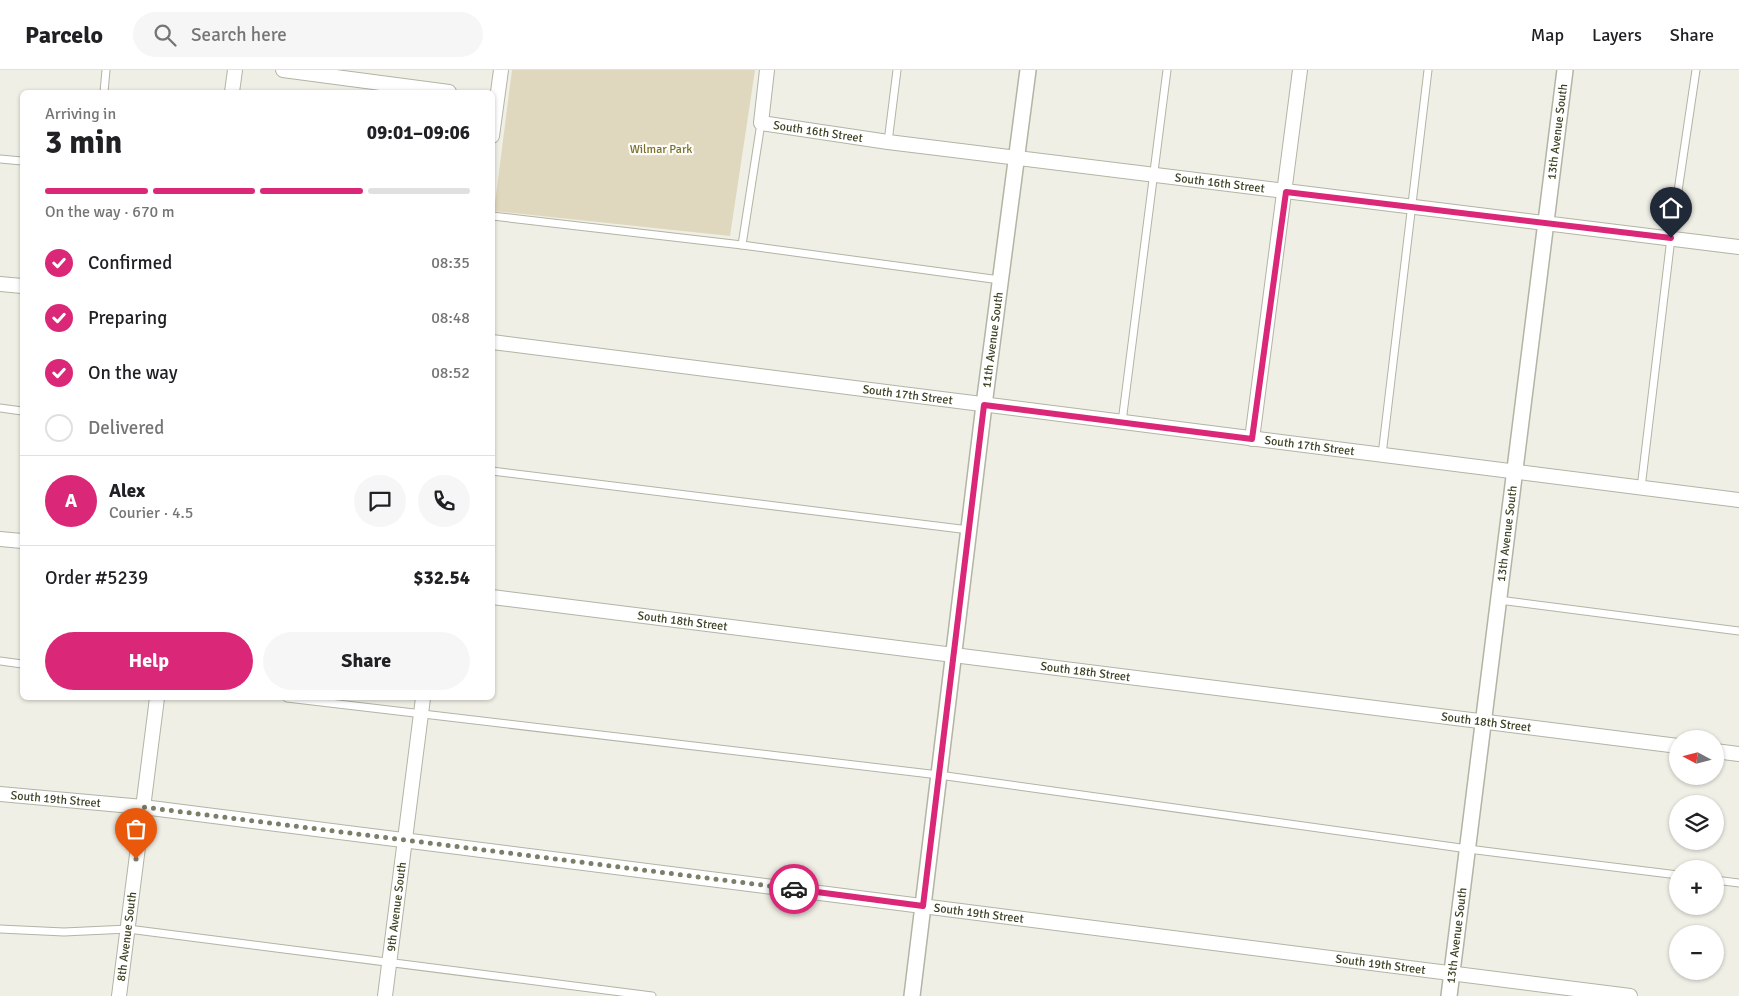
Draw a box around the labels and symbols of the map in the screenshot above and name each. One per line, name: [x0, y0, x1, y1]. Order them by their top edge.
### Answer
street label: 13th Avenue South: [1544, 83, 1571, 181]
street label: South 16th Street: [772, 118, 864, 146]
park label: Wilmar Park: [630, 142, 692, 157]
street label: South 16th Street: [1174, 170, 1266, 196]
pin: [1650, 187, 1692, 238]
street label: 11th Avenue South: [979, 291, 1007, 389]
street label: South 17th Street: [862, 382, 953, 408]
street label: South 17th Street: [1264, 433, 1355, 459]
street label: 13th Avenue South: [1494, 485, 1521, 583]
street label: South 18th Street: [637, 608, 728, 635]
street label: South 18th Street: [1039, 659, 1131, 685]
street label: South 18th Street: [1440, 709, 1532, 735]
north arrow: [1669, 730, 1724, 785]
street label: South 19th Street: [10, 788, 101, 811]
pin: [115, 808, 157, 859]
street label: 9th Avenue South: [384, 861, 410, 953]
courier: [769, 864, 819, 914]
street label: 13th Avenue South: [1444, 887, 1471, 985]
street label: 8th Avenue South: [114, 891, 140, 982]
street label: South 19th Street: [933, 901, 1024, 927]
street label: South 19th Street: [1335, 952, 1426, 978]

